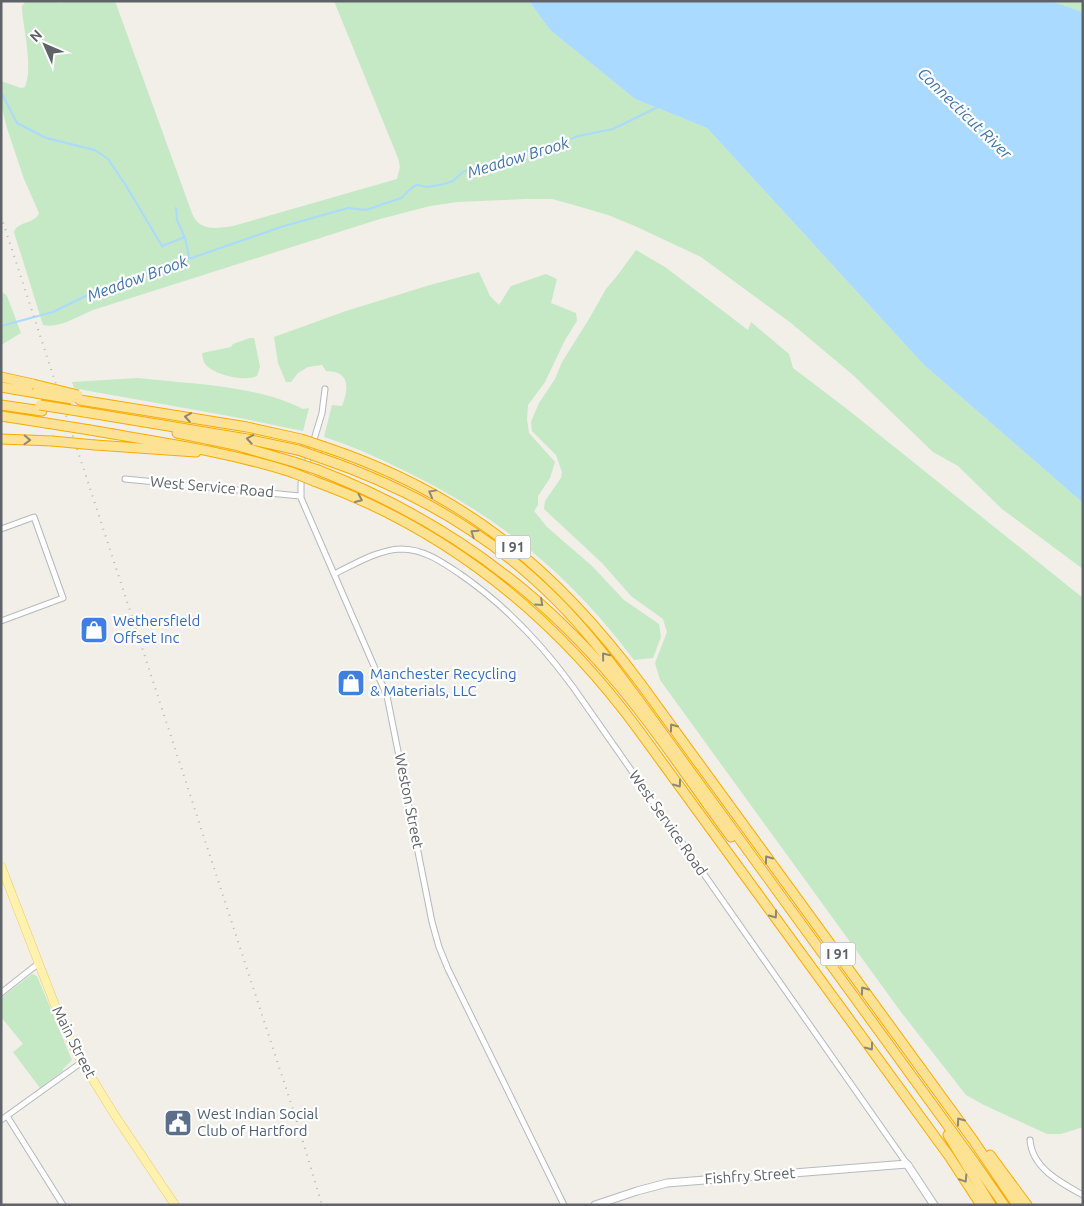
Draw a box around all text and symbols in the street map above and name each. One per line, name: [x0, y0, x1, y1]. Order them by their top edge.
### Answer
north arrow: [20, 20, 70, 70]
text: N: [26, 26, 45, 45]
water label: Connecticut River: [914, 64, 1016, 163]
water label: Meadow Brook: [465, 133, 572, 181]
water label: Meadow Brook: [84, 251, 190, 305]
one-way arrow: [183, 413, 192, 423]
one-way arrow: [23, 434, 31, 445]
one-way arrow: [246, 435, 255, 445]
street label: West Service Road: [149, 473, 275, 500]
one-way arrow: [428, 489, 437, 499]
one-way arrow: [354, 493, 363, 504]
one-way arrow: [471, 530, 480, 539]
road number: I 91: [496, 536, 530, 558]
one-way arrow: [534, 597, 543, 606]
place label: Wethersfield Offset Inc: [113, 612, 200, 646]
shop icon: Wethersfield Offset Inc: [79, 615, 109, 645]
one-way arrow: [601, 652, 610, 661]
place label: Manchester Recycling & Materials, LLC: [370, 665, 517, 699]
shop icon: Manchester Recycling & Materials, LLC: [336, 668, 366, 698]
one-way arrow: [670, 723, 679, 733]
street label: Weston Street: [392, 752, 427, 850]
street label: West Service Road: [626, 767, 711, 878]
one-way arrow: [672, 778, 681, 788]
one-way arrow: [765, 855, 774, 864]
one-way arrow: [768, 909, 777, 919]
road number: I 91: [820, 942, 856, 966]
one-way arrow: [861, 986, 870, 996]
street label: Main Street: [49, 1003, 100, 1081]
one-way arrow: [864, 1041, 872, 1050]
place label: West Indian Social Club of Hartford: [197, 1105, 318, 1139]
public building icon: West Indian Social Club of Hartford: [163, 1108, 193, 1138]
one-way arrow: [957, 1118, 965, 1127]
street label: Fishfry Street: [704, 1164, 796, 1187]
one-way arrow: [958, 1173, 967, 1182]

